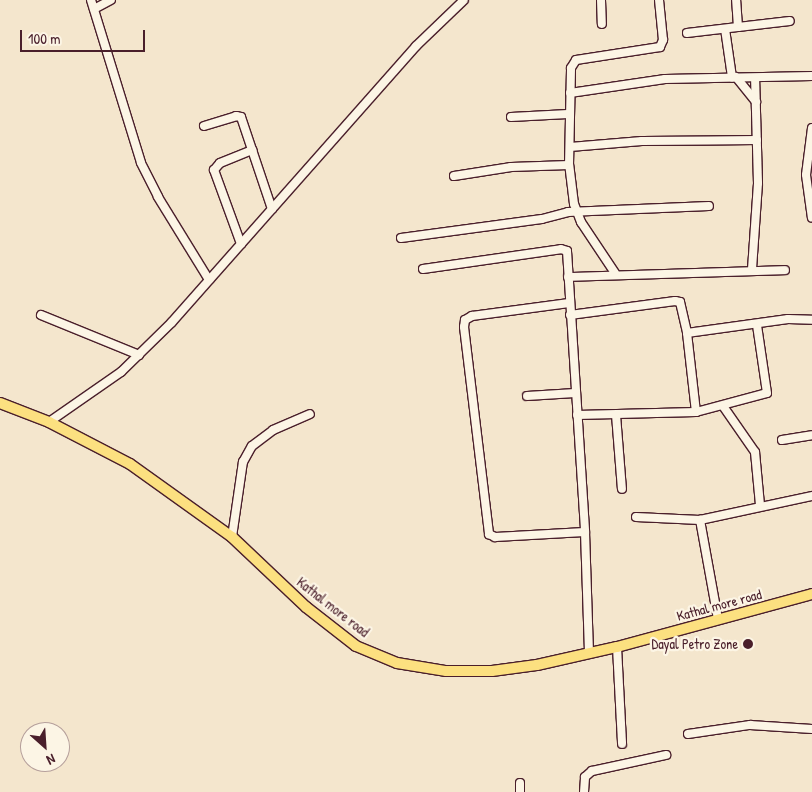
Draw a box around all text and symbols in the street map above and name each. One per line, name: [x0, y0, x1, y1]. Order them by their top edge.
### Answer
scale bar: [22, 20, 148, 52]
text: 100 m: [28, 28, 61, 49]
street label: Kathal more road: [293, 574, 373, 640]
street label: Kathal more road: [675, 586, 763, 624]
place label: Dayal Petro Zone: [651, 636, 738, 652]
marker: Dayal Petro Zone: [742, 638, 754, 650]
north arrow: [20, 722, 70, 772]
text: N: [44, 750, 59, 770]

